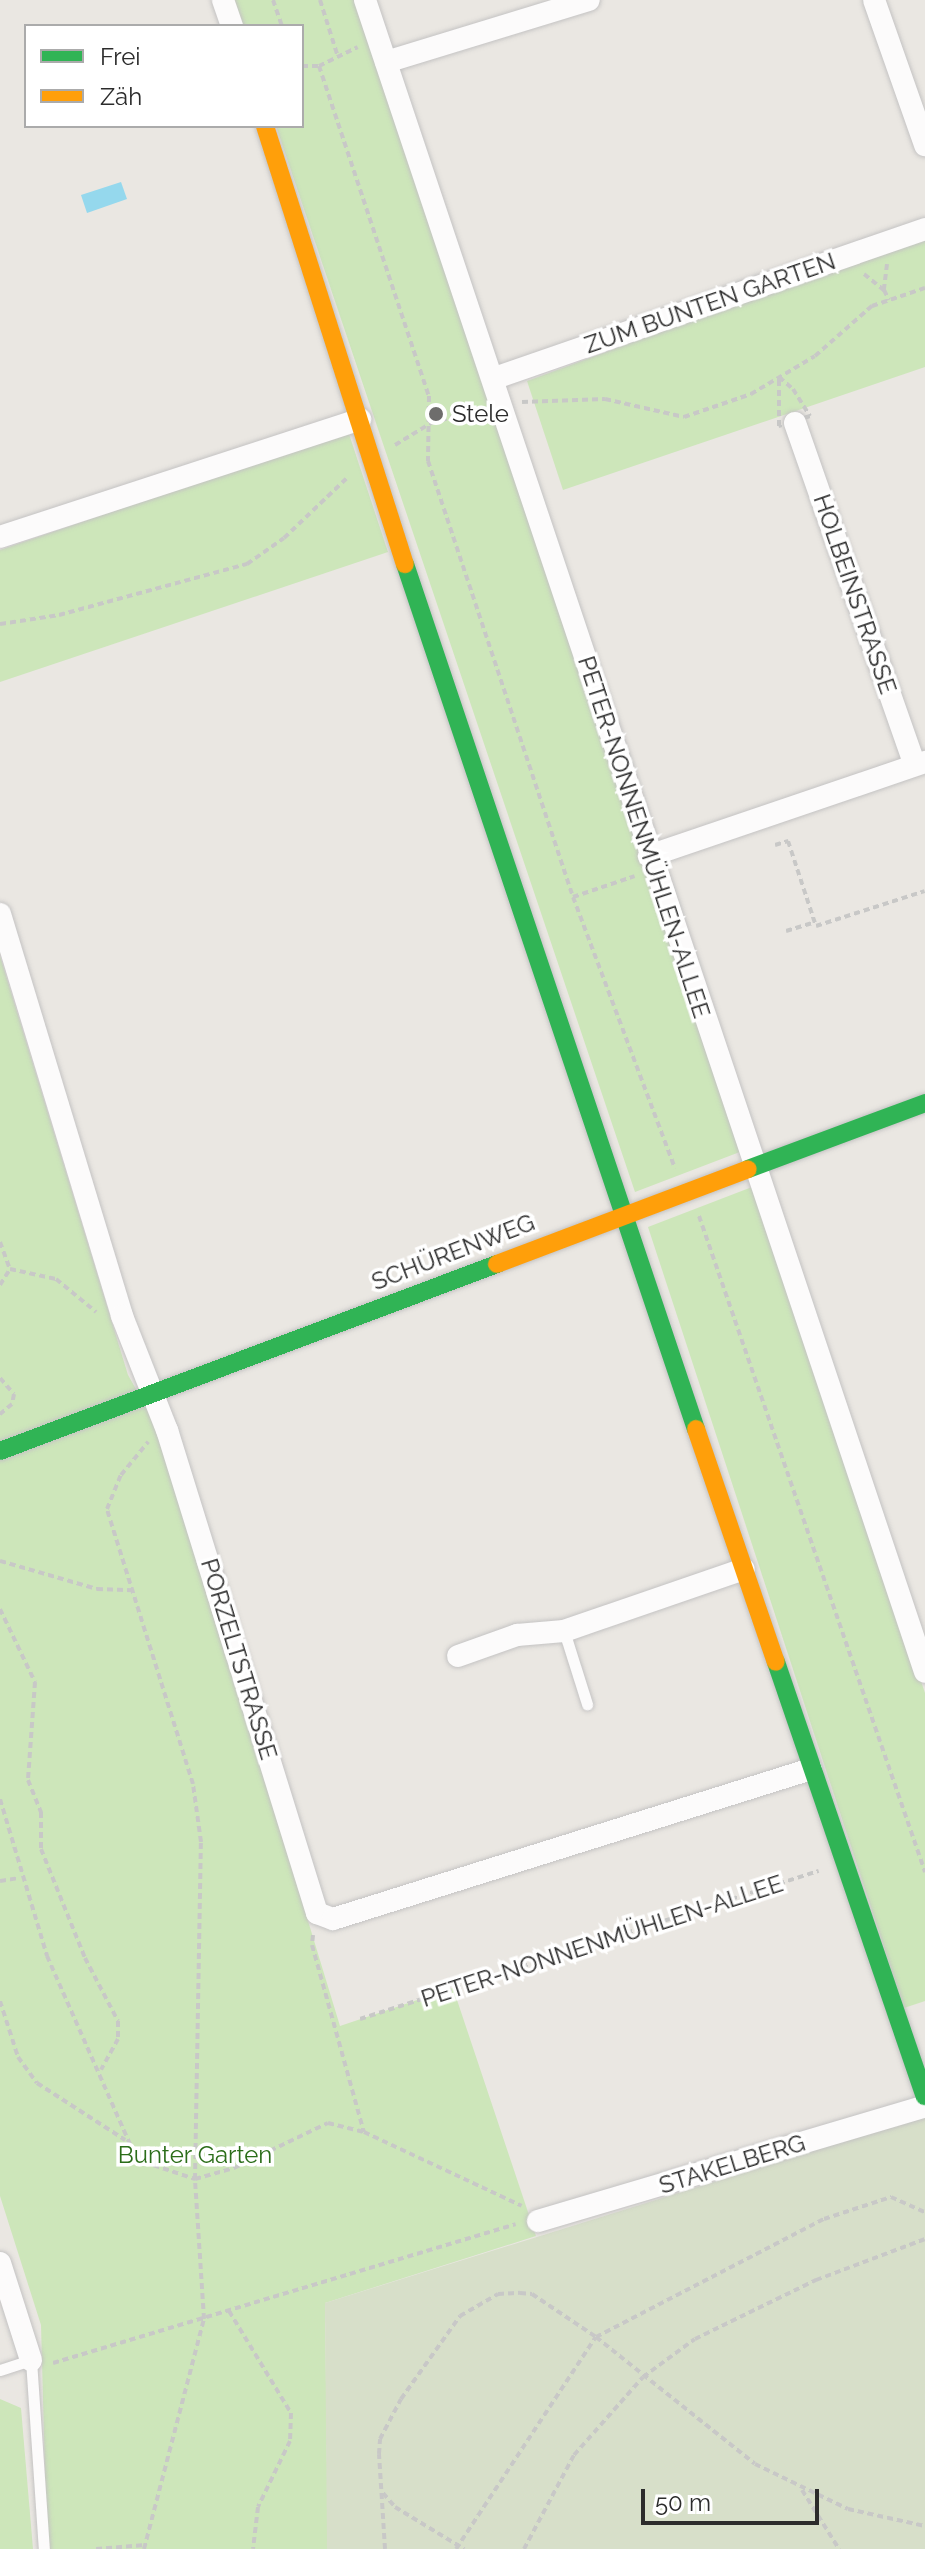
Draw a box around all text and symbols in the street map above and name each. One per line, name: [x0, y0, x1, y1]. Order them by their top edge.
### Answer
legend: [24, 24, 304, 128]
text: Frei: [100, 42, 141, 71]
text: Zäh: [100, 82, 142, 111]
street label: ZUM BUNTEN GARTEN: [581, 246, 839, 360]
place label: Stele: [452, 400, 509, 428]
marker: Stele: [427, 405, 445, 423]
street label: HOLBEINSTRASSE: [807, 490, 903, 698]
street label: PETER-NONNENMÜHLEN-ALLEE: [572, 652, 716, 1022]
street label: SCHÜRENWEG: [367, 1208, 539, 1296]
street label: PORZELTSTRASSE: [195, 1555, 283, 1763]
street label: PETER-NONNENMÜHLEN-ALLEE: [417, 1869, 787, 2013]
street label: STAKELBERG: [655, 2128, 809, 2200]
park label: Bunter Garten: [117, 2141, 273, 2169]
scale bar: [645, 2473, 823, 2523]
text: 50 m: [655, 2488, 711, 2517]

